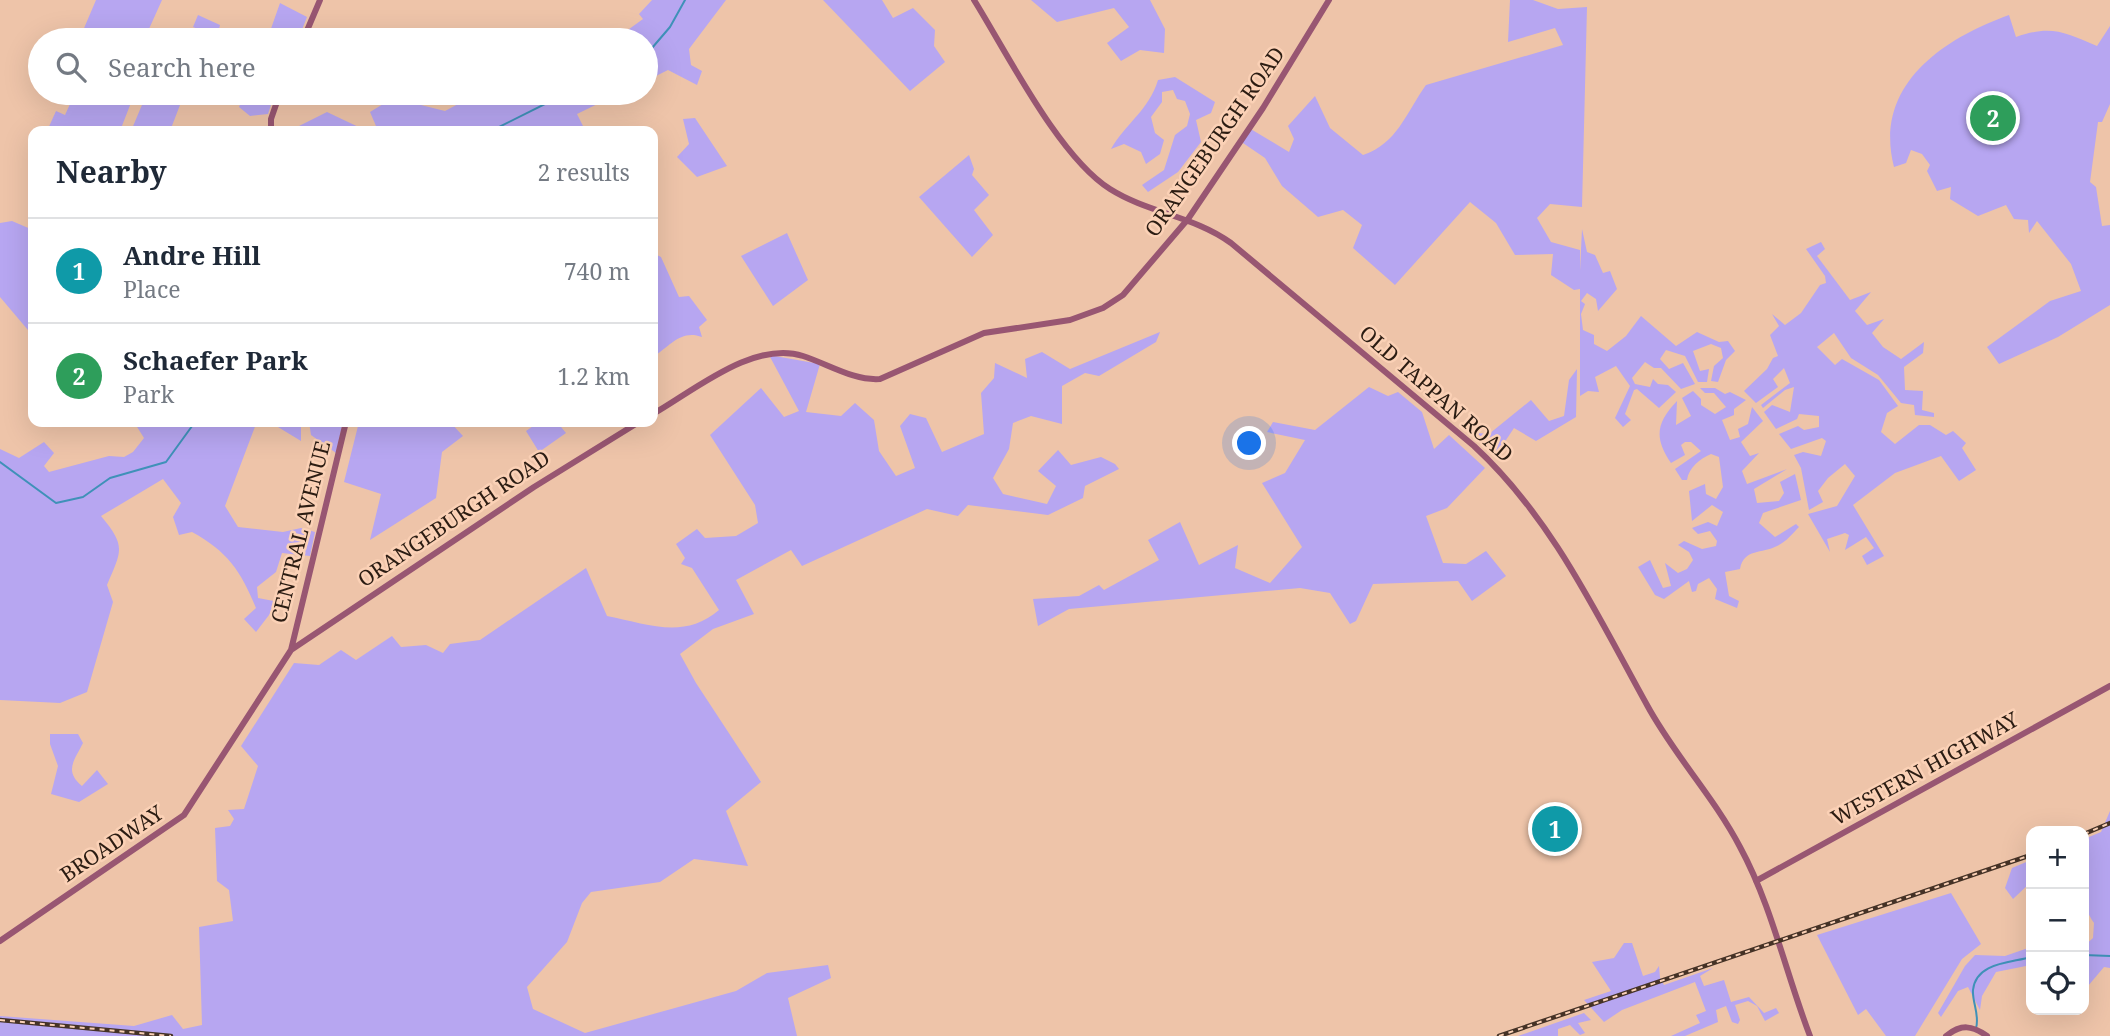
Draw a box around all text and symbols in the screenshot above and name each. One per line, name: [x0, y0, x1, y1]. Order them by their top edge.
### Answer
search box: [28, 28, 658, 105]
street label: ORANGEBURGH ROAD: [1138, 41, 1290, 242]
icon: search: [52, 48, 90, 86]
text: Search here: [108, 49, 256, 85]
pin: 2: [1970, 92, 2016, 144]
text: Nearby: [56, 151, 167, 192]
text: 2 results: [537, 156, 630, 188]
text: Andre Hill: [123, 237, 261, 273]
text: 1: [73, 255, 86, 287]
text: 740 m: [564, 255, 630, 287]
text: Place: [123, 273, 181, 305]
street label: OLD TAPPAN ROAD: [1354, 319, 1519, 468]
text: Schaefer Park: [123, 342, 308, 378]
text: 2: [73, 360, 86, 392]
text: 1.2 km: [557, 360, 630, 392]
text: Park: [123, 378, 174, 410]
your location: [1232, 426, 1266, 460]
street label: CENTRAL AVENUE: [264, 438, 336, 626]
street label: ORANGEBURGH ROAD: [352, 443, 555, 593]
street label: WESTERN HIGHWAY: [1826, 704, 2024, 831]
street label: BROADWAY: [54, 798, 169, 888]
pin: 1: [1532, 803, 1578, 855]
map controls: [2026, 826, 2089, 1015]
button: +: [2026, 826, 2089, 889]
button: −: [2026, 889, 2089, 952]
button: locate: [2026, 952, 2089, 1015]

